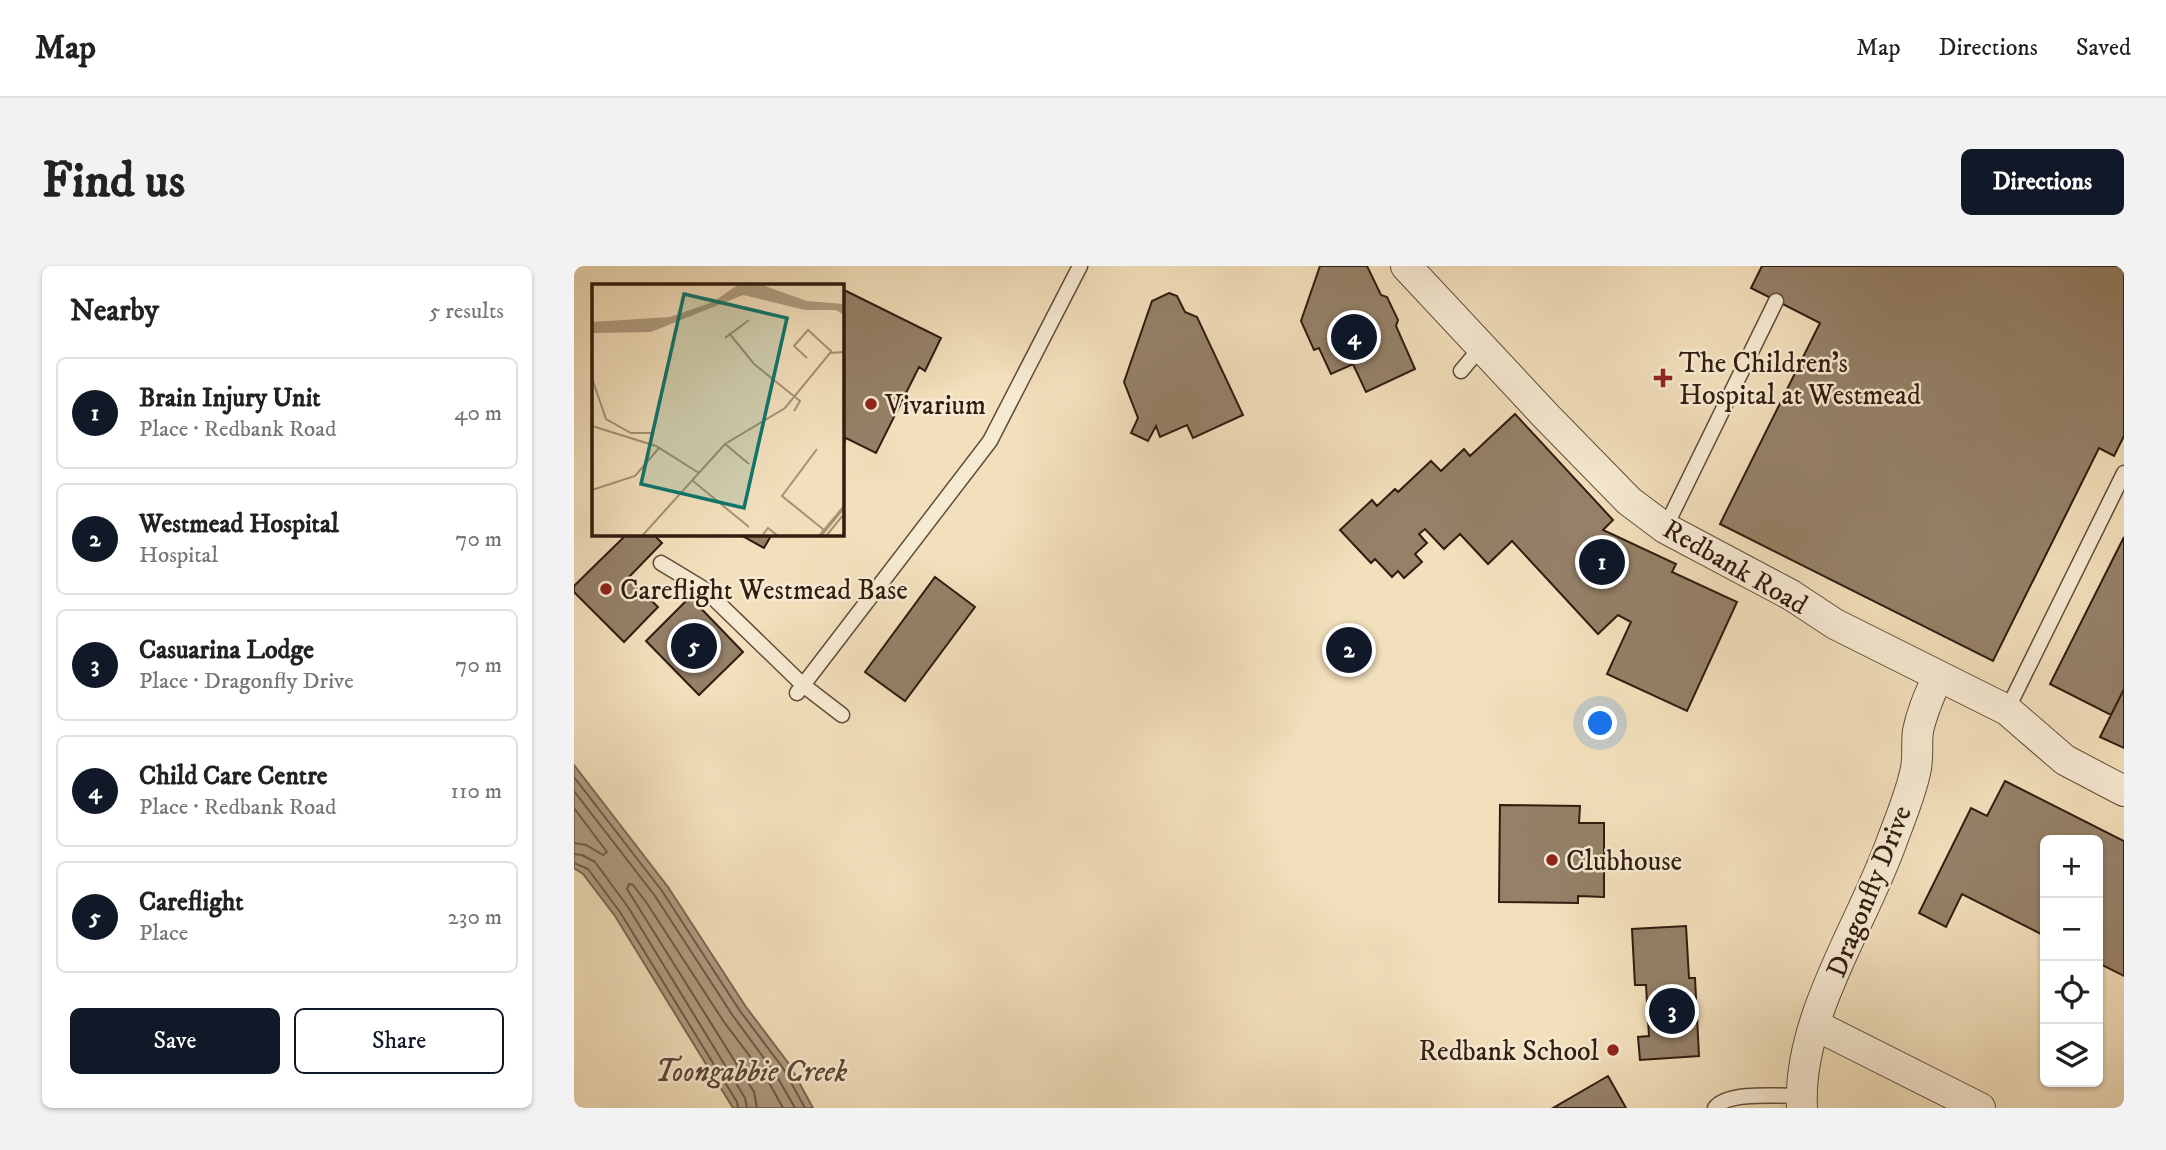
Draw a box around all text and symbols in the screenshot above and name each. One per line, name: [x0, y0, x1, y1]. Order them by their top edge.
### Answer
text: Map: [35, 28, 96, 69]
text: Map: [1856, 33, 1901, 63]
text: Directions: [1939, 33, 2038, 63]
text: Saved: [2076, 33, 2131, 63]
button: Directions: [1961, 149, 2124, 215]
text: Find us: [42, 151, 185, 213]
inset map: [592, 284, 844, 536]
text: Nearby: [70, 293, 159, 330]
text: 5 results: [429, 297, 504, 326]
pin: 4: [1331, 311, 1377, 363]
place label: The Children's Hospital at Westmead: [1679, 346, 1921, 413]
marker: The Children's Hospital at Westmead: [1653, 368, 1673, 388]
text: Brain Injury Unit: [139, 382, 321, 415]
place label: Vivarium: [884, 388, 986, 423]
marker: Vivarium: [863, 396, 879, 412]
text: 1: [91, 399, 99, 428]
text: 40 m: [454, 399, 502, 428]
text: Place · Redbank Road: [139, 415, 336, 444]
text: Westmead Hospital: [139, 508, 339, 541]
street label: Redbank Road: [1657, 512, 1814, 623]
text: 2: [89, 525, 101, 554]
text: 70 m: [455, 525, 502, 554]
pin: 1: [1579, 536, 1625, 588]
text: Hospital: [139, 541, 218, 570]
place label: Careflight Westmead Base: [620, 573, 908, 608]
marker: Careflight Westmead Base: [598, 581, 614, 597]
pin: 5: [671, 620, 717, 672]
pin: 2: [1326, 624, 1372, 676]
text: Casuarina Lodge: [139, 634, 314, 667]
text: 3: [91, 651, 99, 680]
text: 70 m: [455, 651, 502, 680]
text: Place · Dragonfly Drive: [139, 667, 354, 696]
your location: [1583, 706, 1617, 740]
text: Child Care Centre: [139, 760, 328, 793]
text: 4: [88, 777, 102, 806]
text: 110 m: [451, 777, 502, 806]
text: Place · Redbank Road: [139, 793, 336, 822]
street label: Dragonfly Drive: [1819, 800, 1920, 983]
map controls: [2040, 835, 2103, 1087]
button: +: [2040, 835, 2103, 898]
place label: Clubhouse: [1566, 844, 1682, 879]
marker: Clubhouse: [1544, 852, 1560, 868]
text: Careflight: [139, 886, 244, 919]
button: −: [2040, 898, 2103, 961]
text: 5: [89, 903, 101, 932]
text: 230 m: [448, 903, 502, 932]
text: Place: [139, 919, 188, 948]
button: locate: [2040, 961, 2103, 1024]
pin: 3: [1649, 985, 1695, 1037]
button: Save: [70, 1008, 280, 1074]
button: Share: [294, 1008, 504, 1074]
button: layers: [2040, 1024, 2103, 1087]
place label: Redbank School: [1419, 1034, 1600, 1069]
marker: Redbank School: [1605, 1042, 1621, 1058]
water label: Toongabbie Creek: [655, 1054, 848, 1091]

